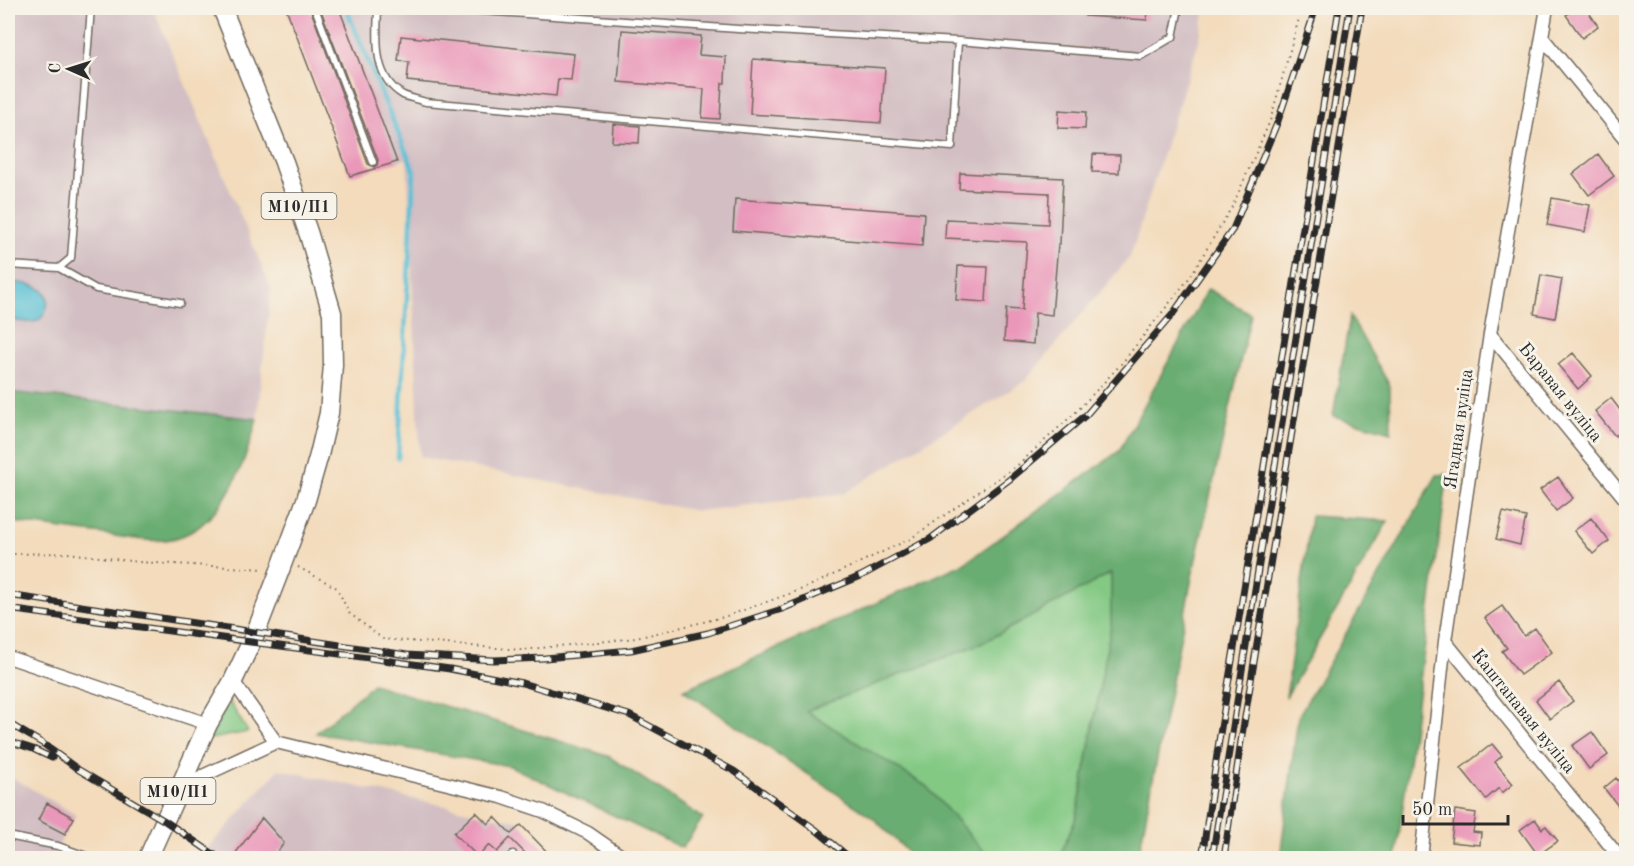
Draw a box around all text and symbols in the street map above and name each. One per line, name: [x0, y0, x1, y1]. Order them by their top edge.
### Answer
north arrow: [39, 39, 99, 99]
text: С: [48, 63, 64, 74]
road number: М10/П1: [262, 193, 336, 219]
street label: Баравая вуліца: [1515, 340, 1606, 446]
street label: Ягадная вуліца: [1442, 368, 1476, 491]
street label: Каштанавая вуліца: [1468, 646, 1579, 777]
road number: М10/П1: [140, 778, 216, 804]
scale bar: [1403, 788, 1508, 826]
text: 50 m: [1412, 801, 1452, 819]

